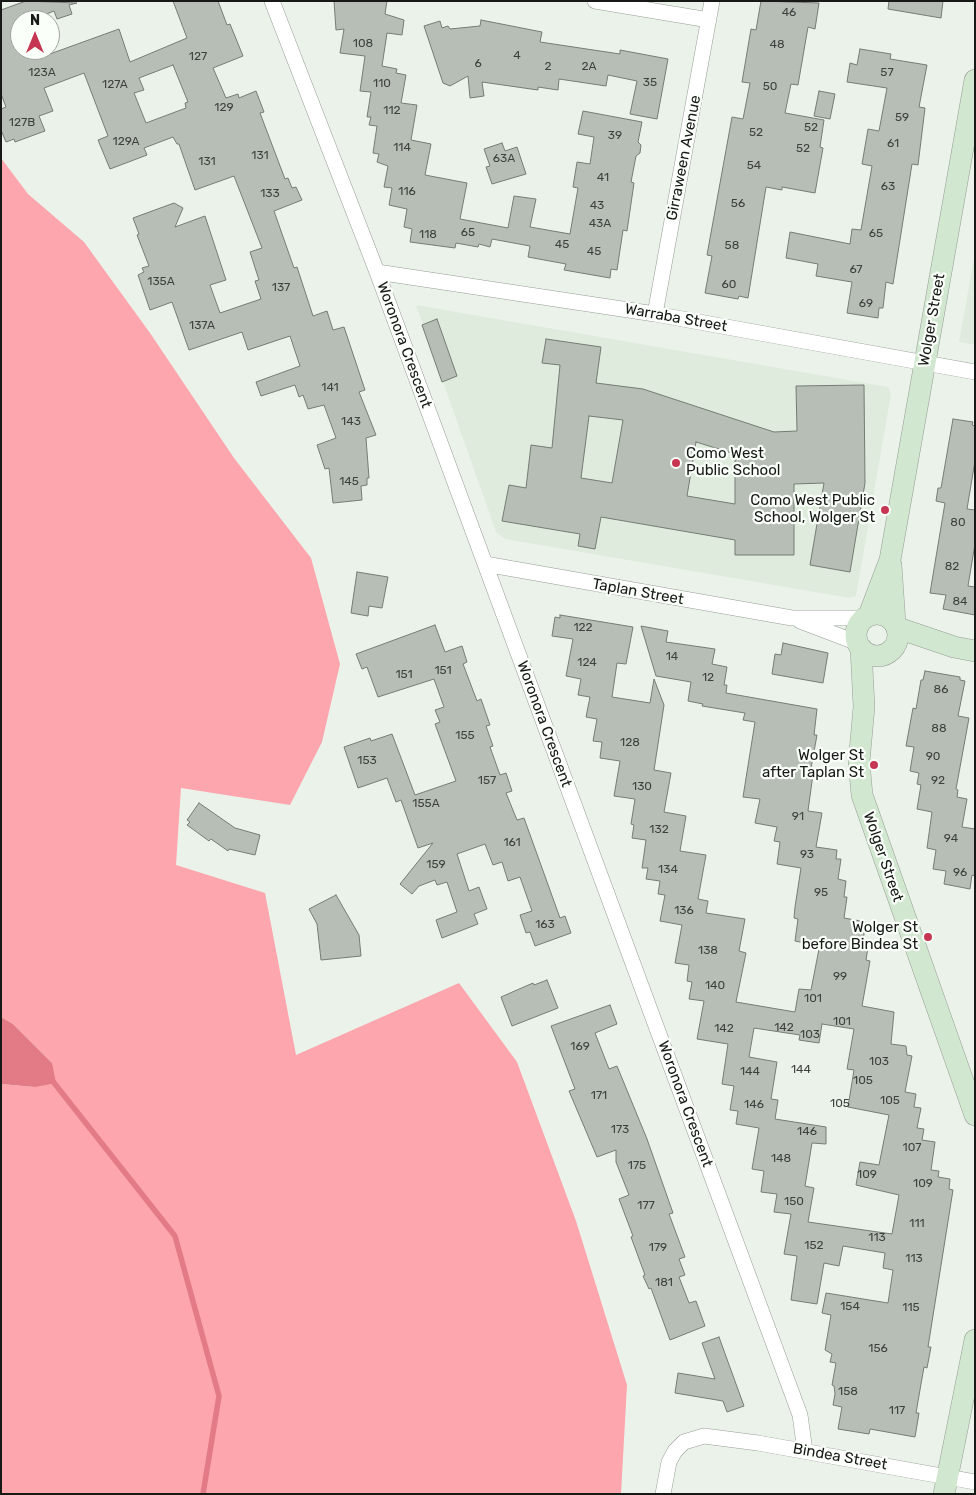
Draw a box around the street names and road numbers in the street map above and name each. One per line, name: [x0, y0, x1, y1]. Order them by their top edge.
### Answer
street label: Girraween Avenue: [663, 94, 705, 222]
street label: Wolger Street: [915, 272, 949, 368]
street label: Woronora Crescent: [373, 280, 435, 410]
street label: Warraba Street: [623, 300, 729, 336]
street label: Taplan Street: [591, 575, 685, 609]
street label: Woronora Crescent: [513, 659, 575, 789]
street label: Wolger Street: [859, 810, 907, 904]
street label: Woronora Crescent: [654, 1039, 716, 1169]
street label: Bindea Street: [791, 1440, 889, 1474]

